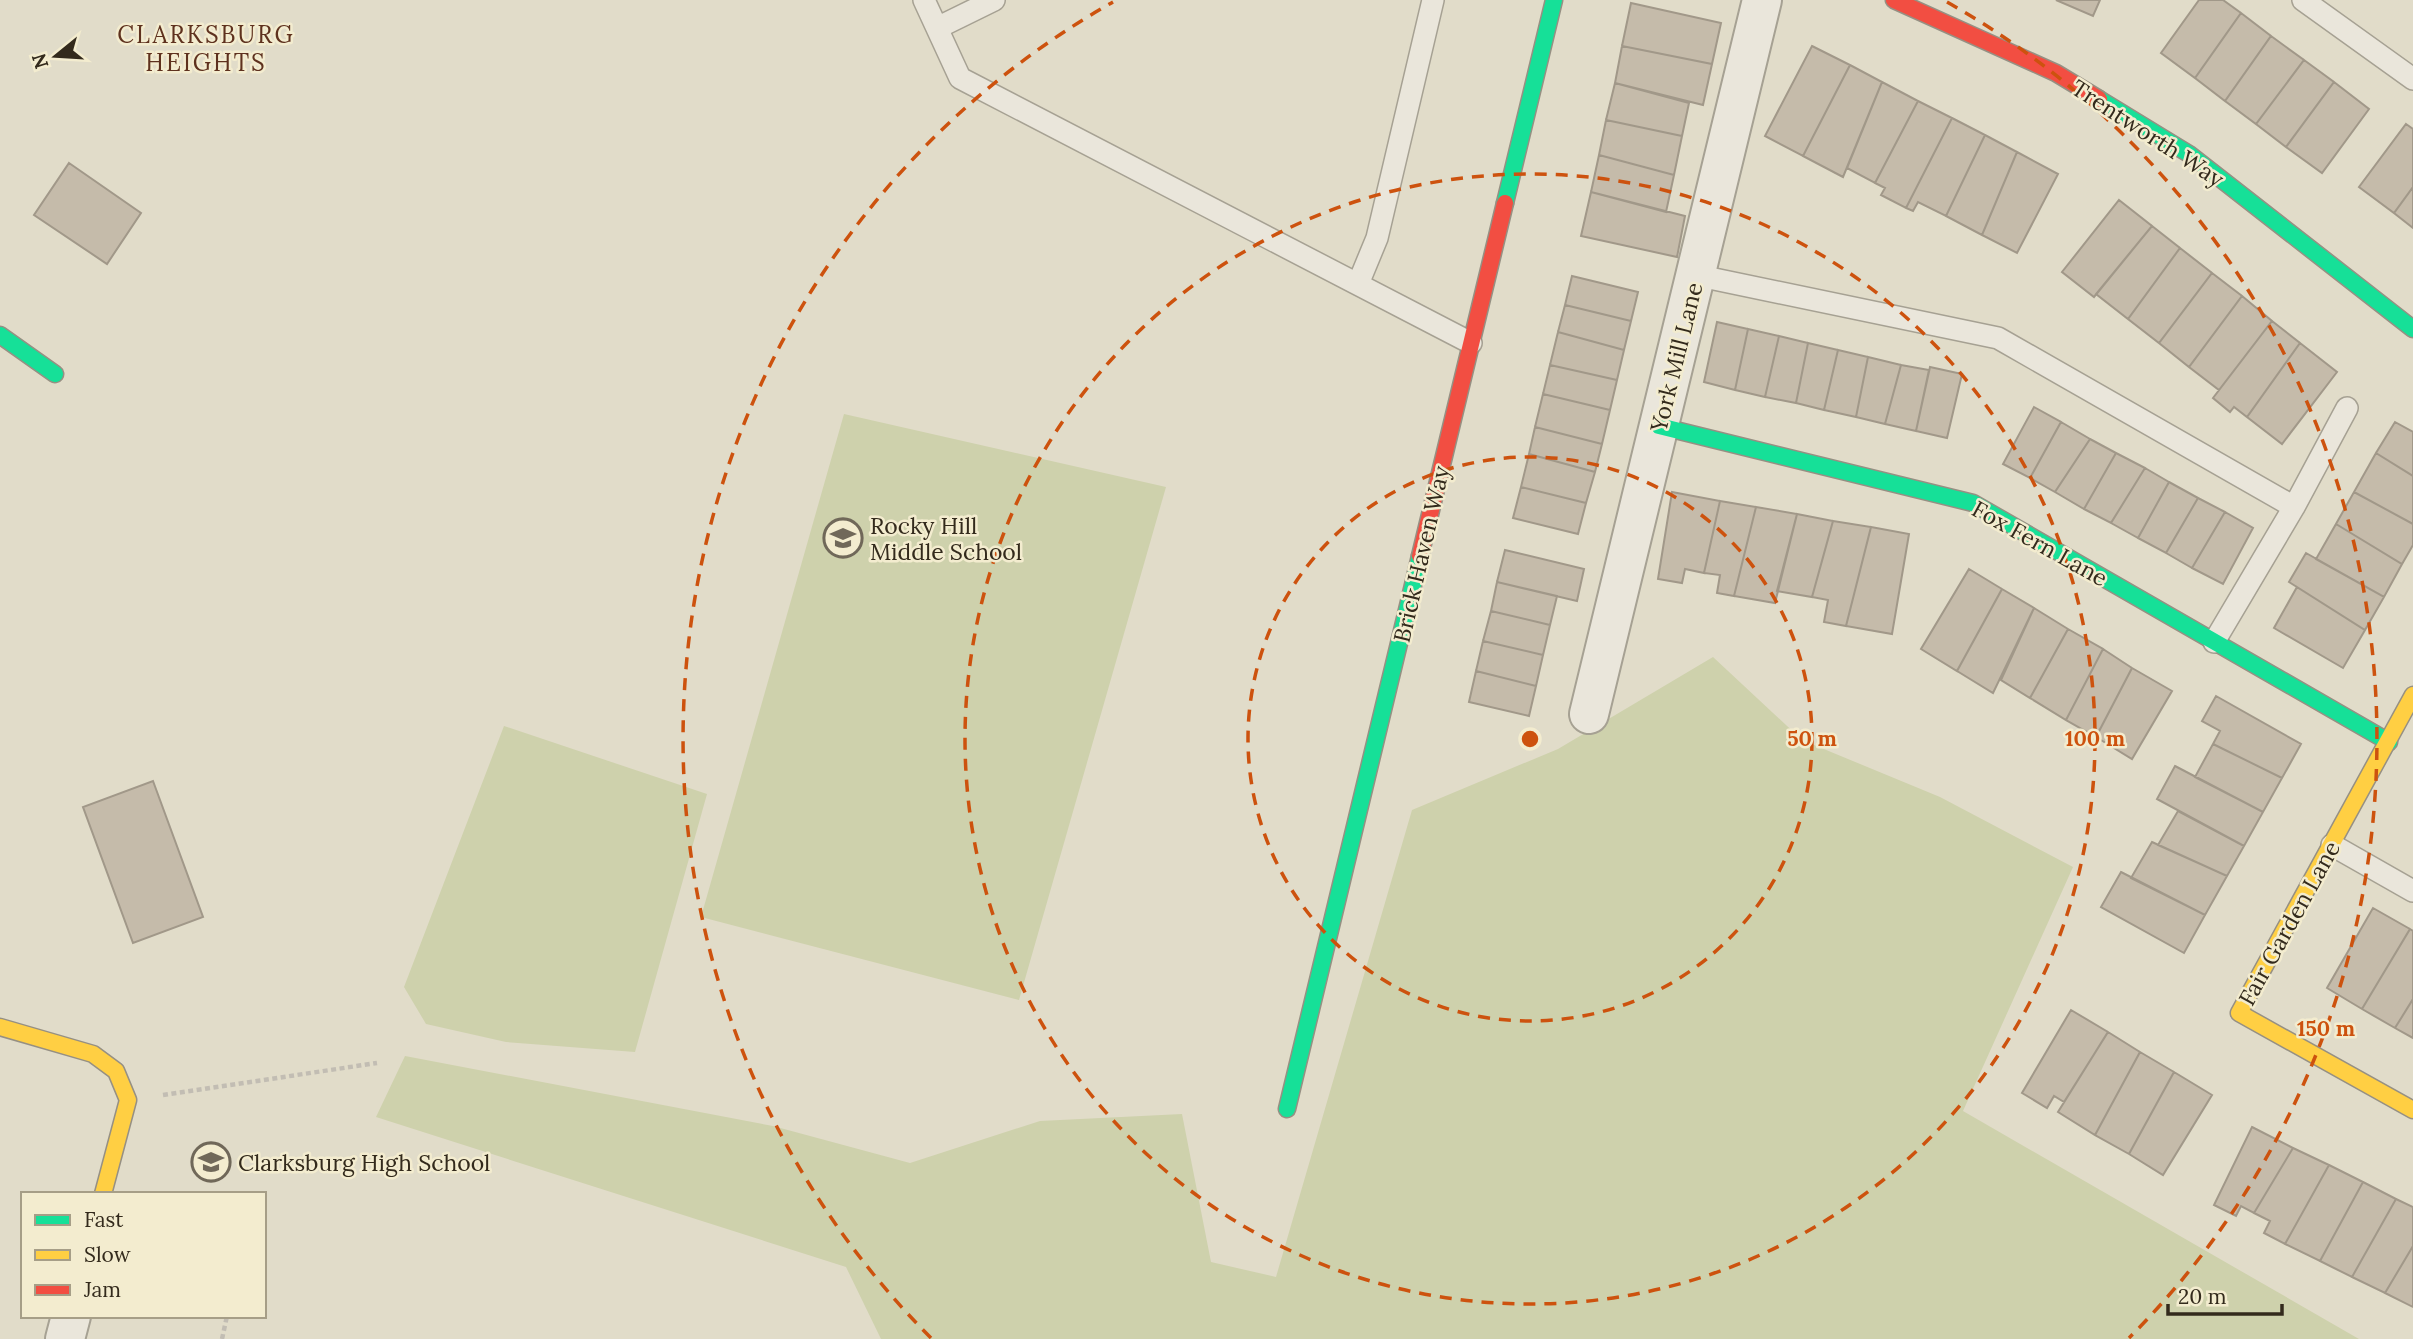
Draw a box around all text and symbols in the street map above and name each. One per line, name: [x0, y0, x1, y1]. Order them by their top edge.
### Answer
district label: CLARKSBURG HEIGHTS: [117, 19, 295, 78]
north arrow: [21, 21, 91, 91]
text: N: [26, 50, 54, 72]
street label: Trentworth Way: [2066, 73, 2230, 194]
street label: York Mill Lane: [1643, 279, 1709, 436]
street label: Brick Haven Way: [1387, 462, 1456, 645]
street label: Fox Fern Lane: [1967, 494, 2113, 592]
place label: Rocky Hill Middle School: [870, 511, 1022, 566]
school or university icon: Rocky Hill Middle School: [822, 517, 864, 559]
text: 50 m: [1787, 725, 1837, 752]
text: 100 m: [2065, 725, 2125, 752]
centre of rings: [1518, 727, 1542, 751]
street label: Fair Garden Lane: [2232, 836, 2346, 1010]
text: 150 m: [2297, 1015, 2355, 1042]
school or university icon: Clarksburg High School: [190, 1141, 232, 1183]
place label: Clarksburg High School: [238, 1148, 490, 1177]
legend: [21, 1192, 266, 1318]
text: Fast: [84, 1206, 124, 1233]
text: Slow: [84, 1241, 131, 1268]
scale bar: [2168, 1272, 2282, 1316]
text: Jam: [83, 1276, 121, 1303]
text: 20 m: [2178, 1283, 2227, 1310]

